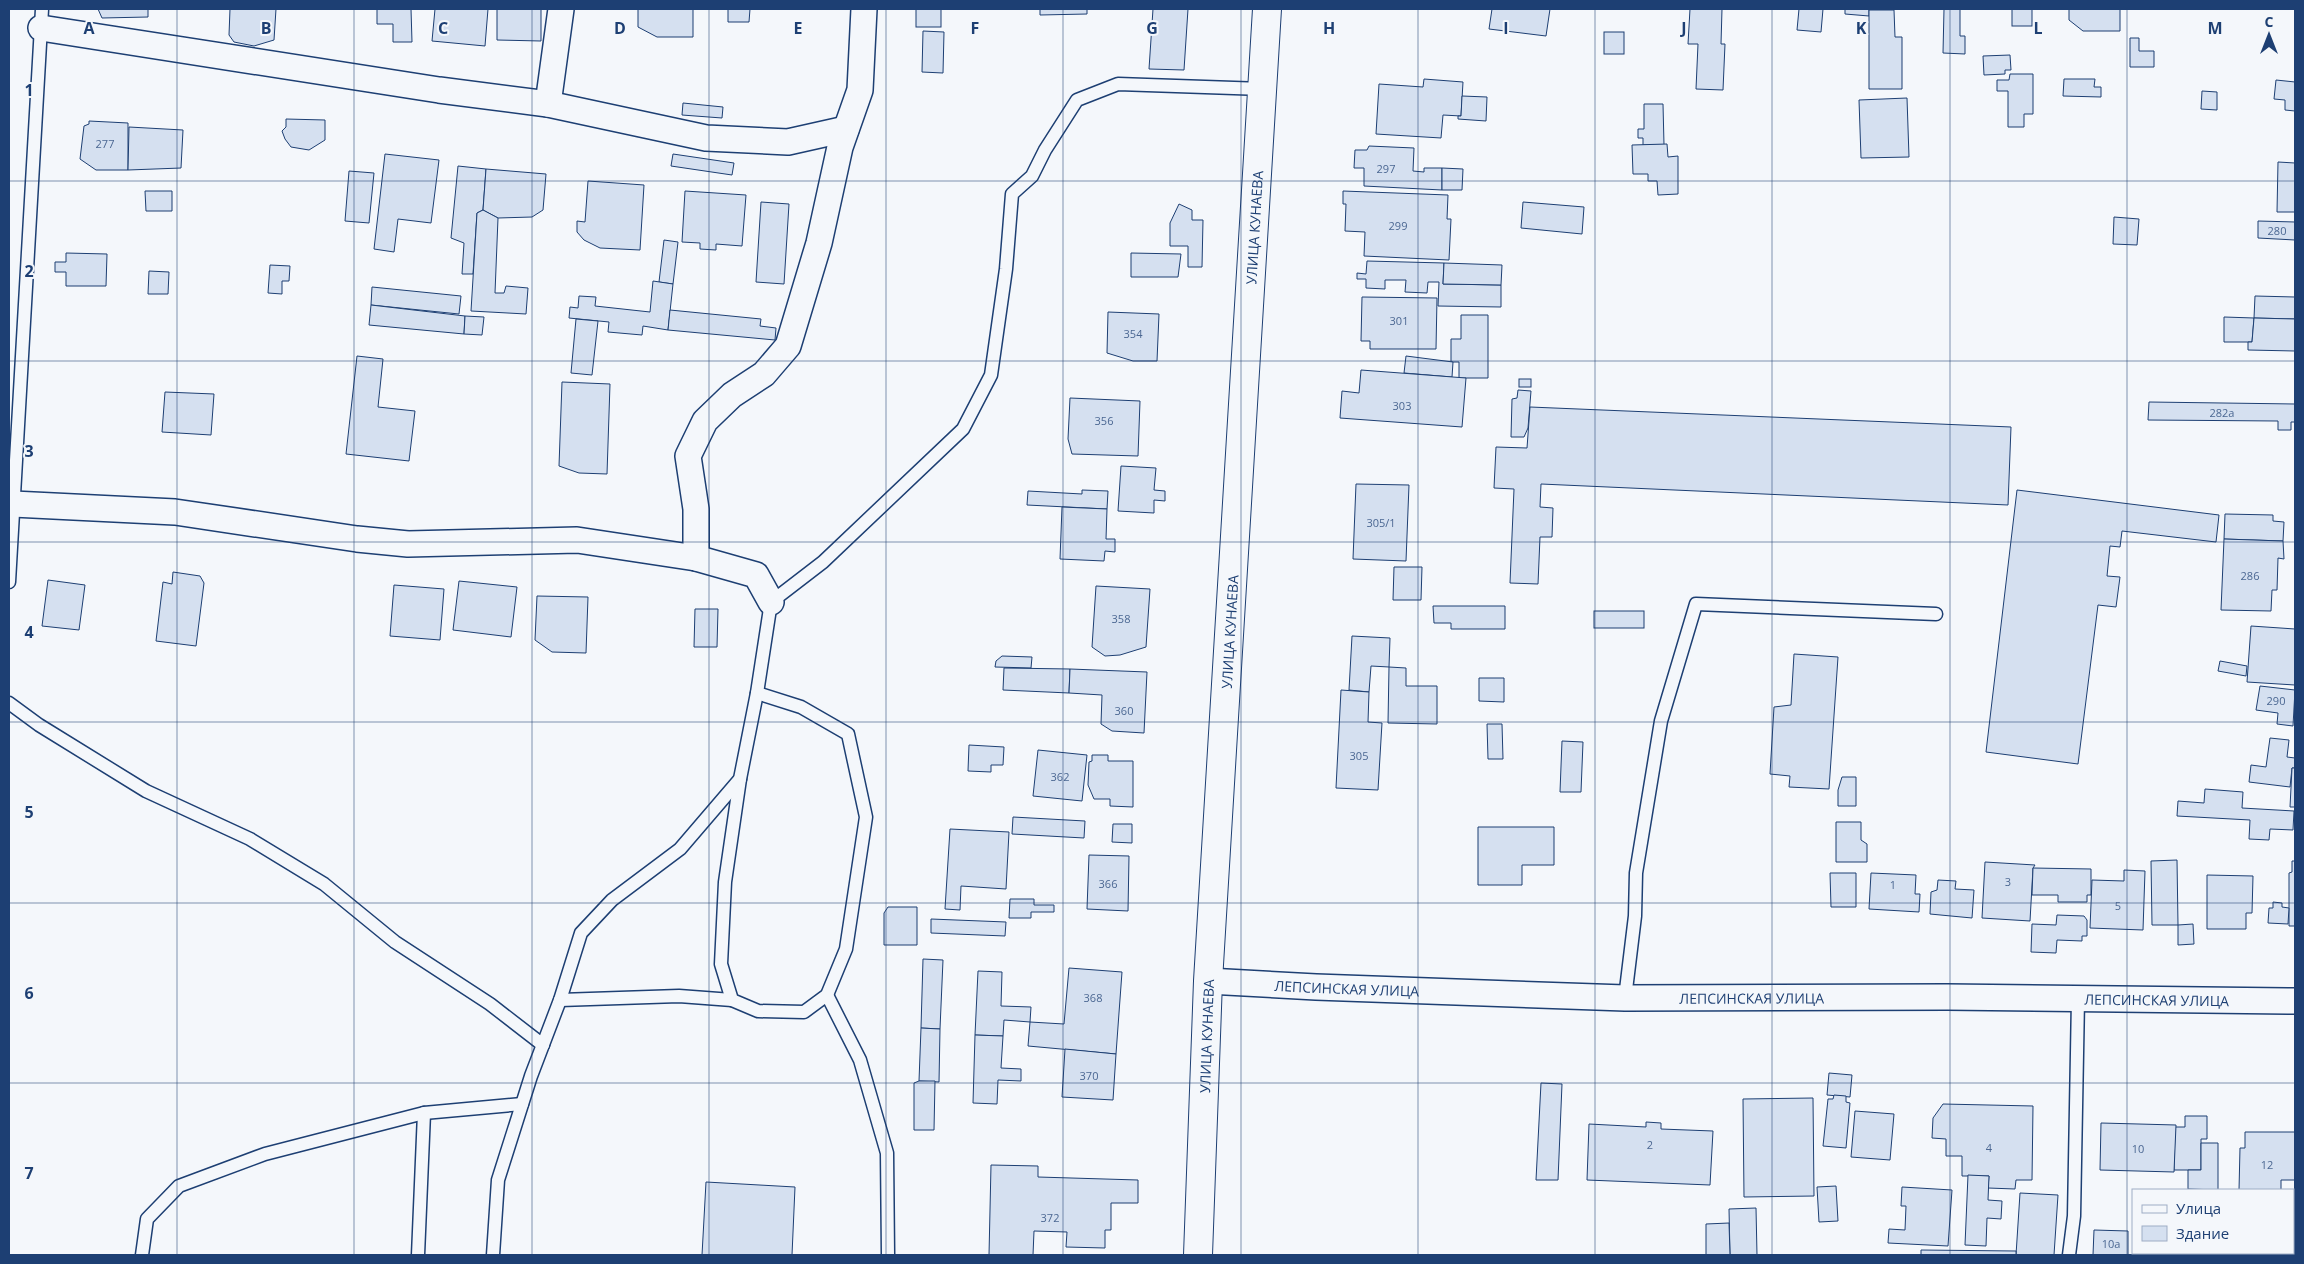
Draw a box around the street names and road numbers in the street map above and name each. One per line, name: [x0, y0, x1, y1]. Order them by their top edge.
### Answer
street label: УЛИЦА КУНАЕВА: [1241, 170, 1267, 285]
street label: УЛИЦА КУНАЕВА: [1216, 574, 1242, 689]
street label: ЛЕПСИНСКАЯ УЛИЦА: [1274, 975, 1420, 1000]
street label: УЛИЦА КУНАЕВА: [1194, 979, 1218, 1093]
street label: ЛЕПСИНСКАЯ УЛИЦА: [1679, 988, 1824, 1007]
street label: ЛЕПСИНСКАЯ УЛИЦА: [2084, 989, 2229, 1010]

